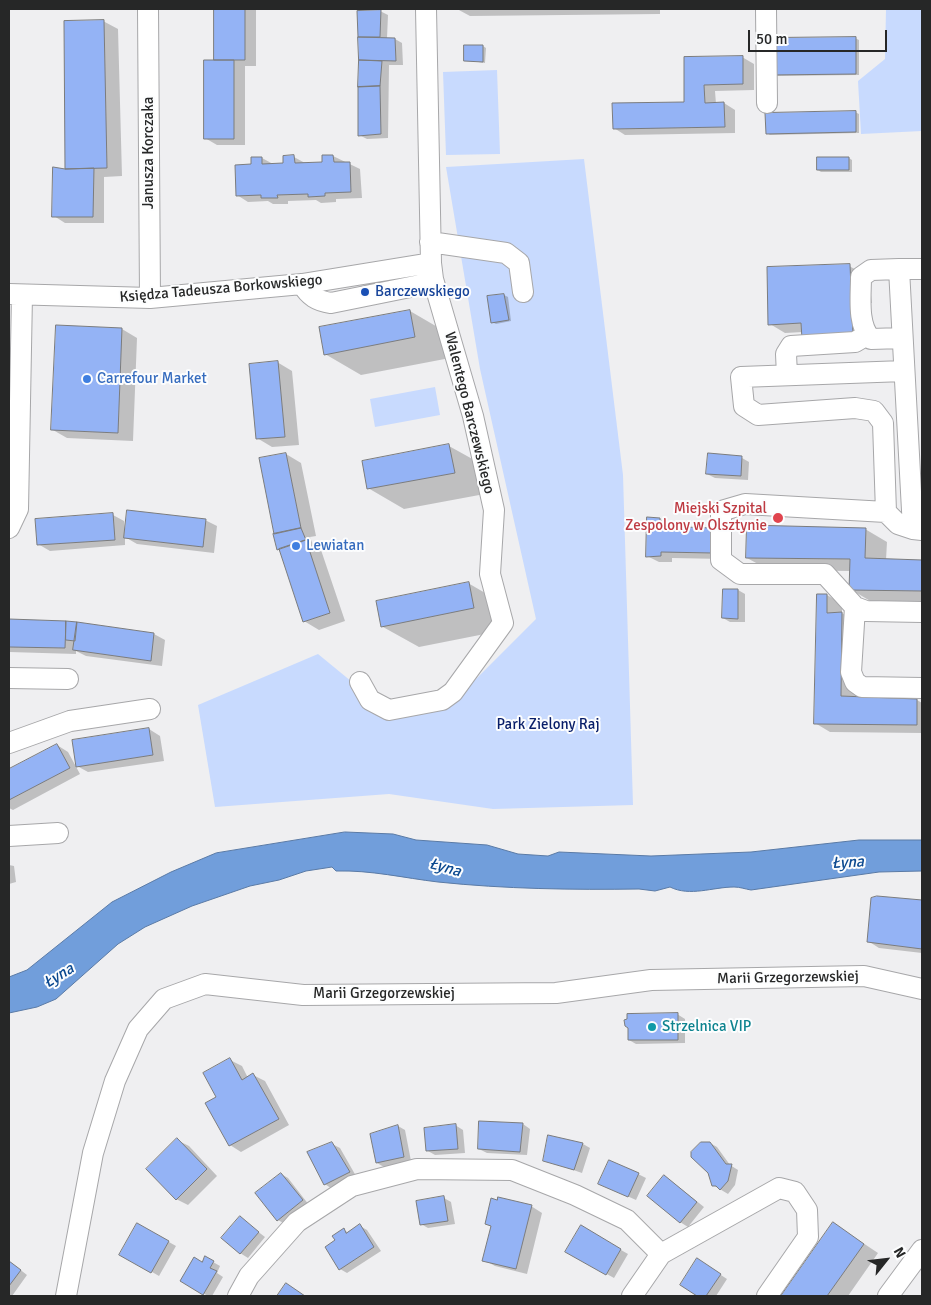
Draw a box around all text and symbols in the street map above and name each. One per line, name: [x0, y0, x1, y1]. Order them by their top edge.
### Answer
scale bar: [751, 20, 890, 52]
text: 50 m: [756, 30, 787, 48]
street label: Janusza Korczaka: [140, 97, 158, 209]
street label: Księdza Tadeusza Borkowskiego: [119, 271, 323, 307]
place label: Barczewskiego: [375, 283, 470, 301]
marker: Barczewskiego: [359, 286, 371, 298]
street label: Walentego Barczewskiego: [440, 330, 498, 496]
place label: Carrefour Market: [97, 370, 207, 388]
marker: Carrefour Market: [81, 373, 93, 385]
place label: Miejski Szpital Zespolony w Olsztynie: [625, 500, 767, 535]
marker: Miejski Szpital Zespolony w Olsztynie: [771, 511, 785, 525]
place label: Lewiatan: [306, 537, 364, 555]
marker: Lewiatan: [290, 540, 302, 552]
park label: Park Zielony Raj: [496, 716, 600, 734]
water label: Łyna: [832, 853, 864, 873]
water label: Łyna: [427, 854, 463, 882]
water label: Łyna: [40, 959, 78, 993]
street label: Marii Grzegorzewskiej: [717, 968, 859, 988]
street label: Marii Grzegorzewskiej: [313, 985, 455, 1003]
place label: Strzelnica VIP: [662, 1018, 751, 1036]
marker: Strzelnica VIP: [646, 1021, 658, 1033]
north arrow: [861, 1235, 911, 1285]
text: N: [890, 1244, 909, 1261]

